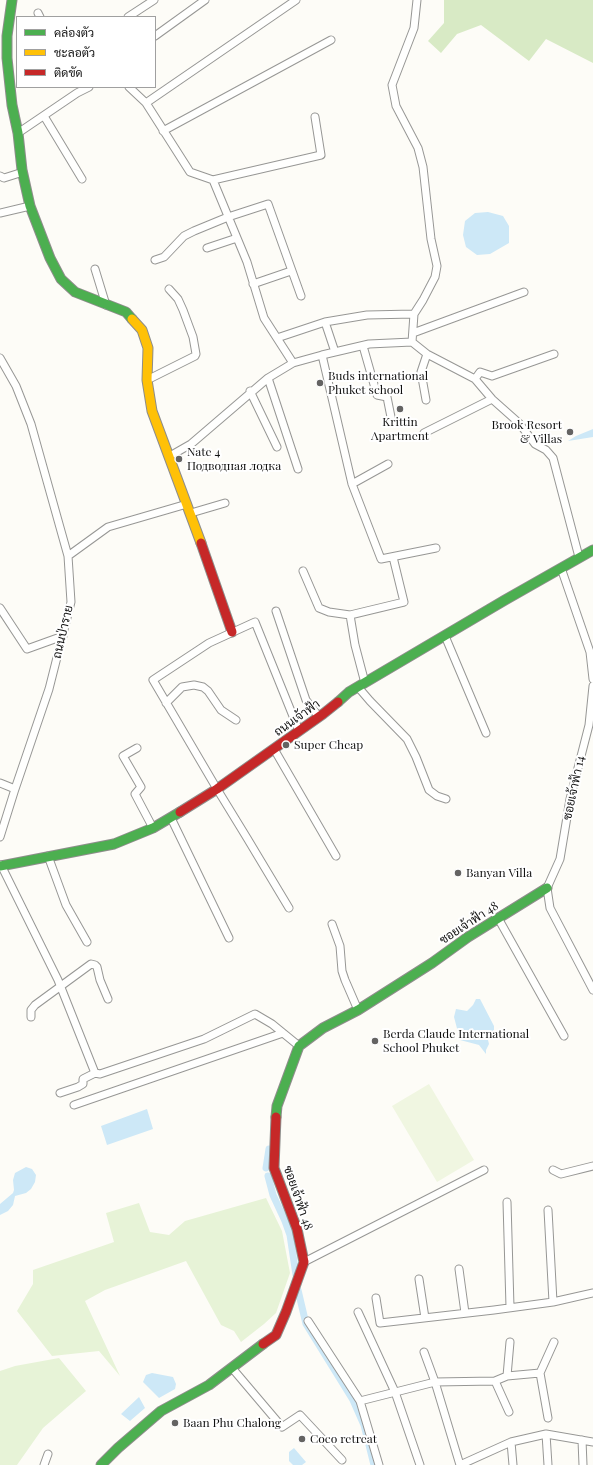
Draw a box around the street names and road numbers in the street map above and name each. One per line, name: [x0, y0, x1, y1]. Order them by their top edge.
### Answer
street label: ถนนป่าราย: [50, 604, 76, 660]
street label: ถนนเจ้าฟ้า: [271, 697, 323, 739]
street label: ซอยเจ้าฟ้า 14: [560, 755, 588, 821]
street label: ซอยเจ้าฟ้า 48: [437, 899, 501, 947]
street label: ซอยเจ้าฟ้า 48: [280, 1164, 316, 1232]

